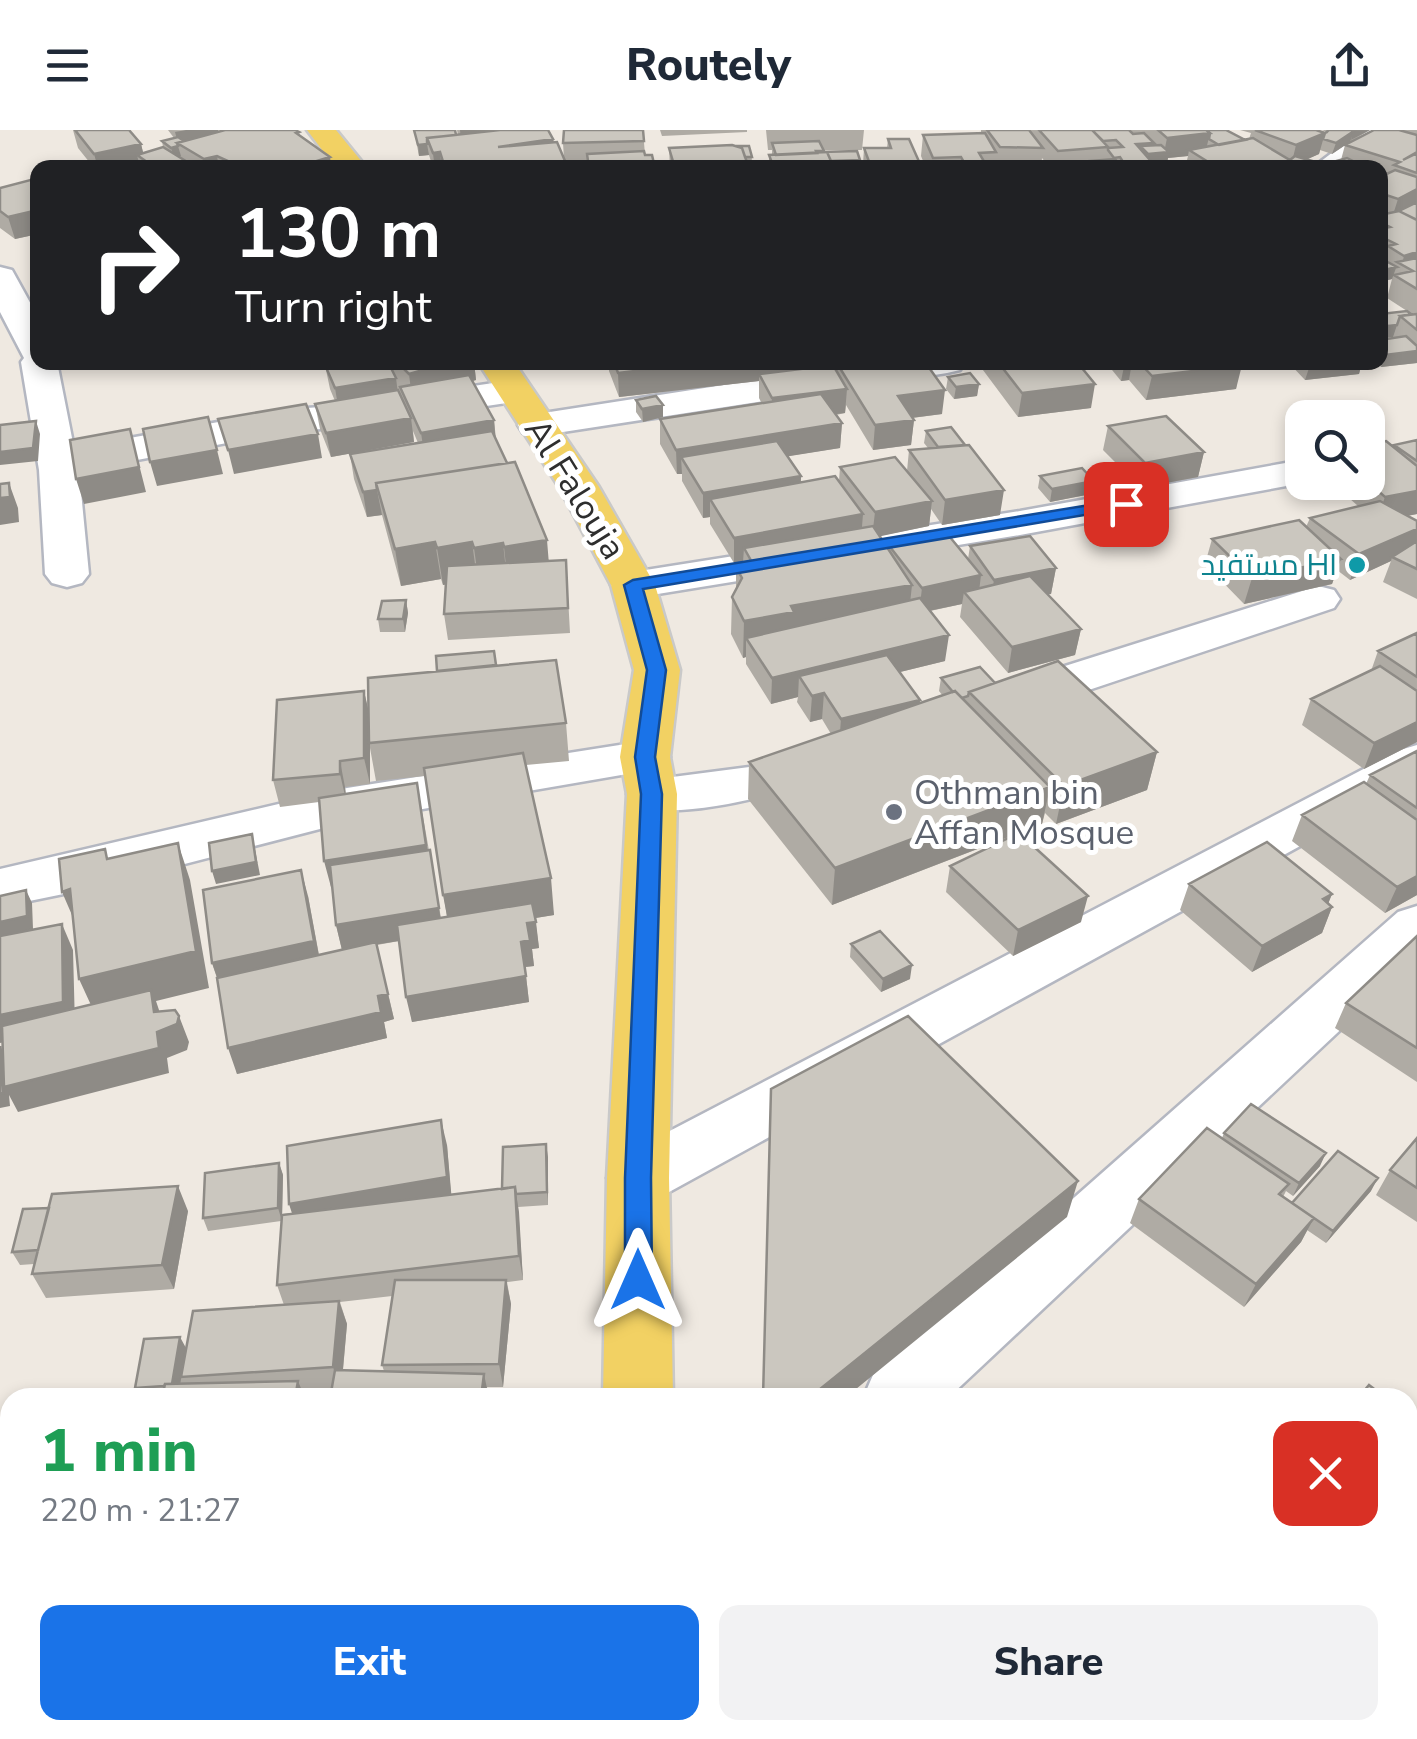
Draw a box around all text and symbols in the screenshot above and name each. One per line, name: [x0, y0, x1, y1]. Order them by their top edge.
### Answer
text: Routely: [626, 35, 791, 96]
icon: menu: [40, 38, 95, 93]
icon: share: [1322, 38, 1377, 93]
text: 130 m: [235, 186, 441, 282]
icon: right: [70, 200, 200, 330]
text: Turn right: [235, 277, 432, 338]
map controls: [1285, 400, 1385, 500]
button: search: [1285, 400, 1385, 500]
street label: Al Falouja: [513, 410, 637, 568]
pin: [1084, 462, 1169, 547]
icon: arrive: [1099, 477, 1154, 532]
place label: مستفيد HI: [1201, 545, 1337, 586]
marker: مستفيد HI: [1346, 554, 1368, 576]
place label: Othman bin Affan Mosque: [914, 769, 1134, 856]
marker: Othman bin Affan Mosque: [883, 801, 905, 823]
position arrow: [586, 1228, 690, 1332]
text: 1 min: [40, 1410, 198, 1492]
button: close: [1273, 1421, 1378, 1526]
text: 220 m · 21:27: [40, 1489, 241, 1532]
button: Exit: [40, 1605, 699, 1720]
button: Share: [719, 1605, 1378, 1720]

